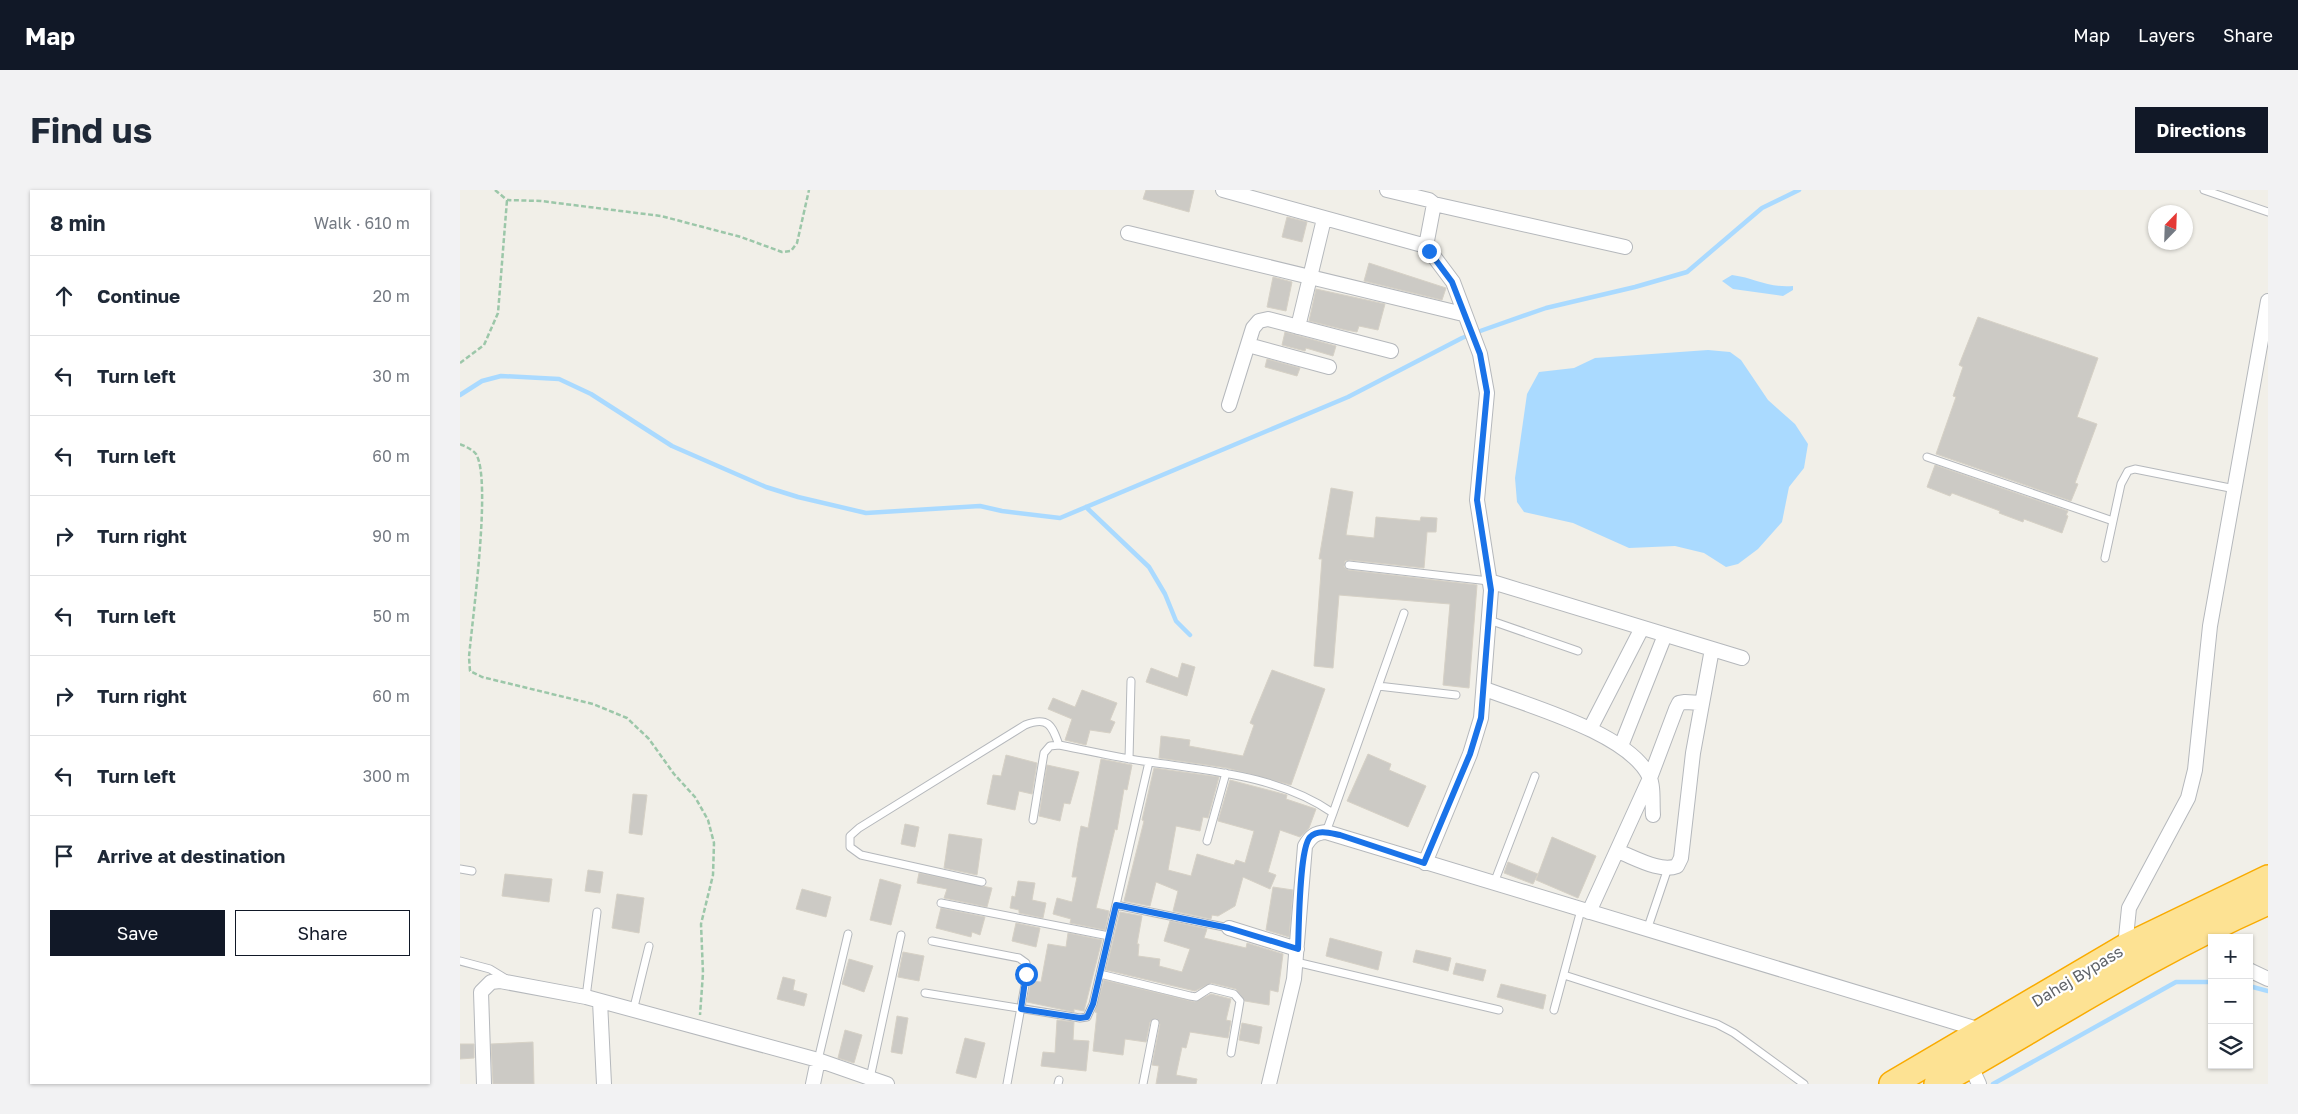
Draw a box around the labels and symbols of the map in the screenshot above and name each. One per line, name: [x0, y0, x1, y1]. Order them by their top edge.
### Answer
north arrow: [2148, 205, 2193, 250]
route end: [1418, 240, 1441, 263]
street label: Dahej Bypass: [2028, 941, 2126, 1011]
route start: [1015, 963, 1038, 986]

